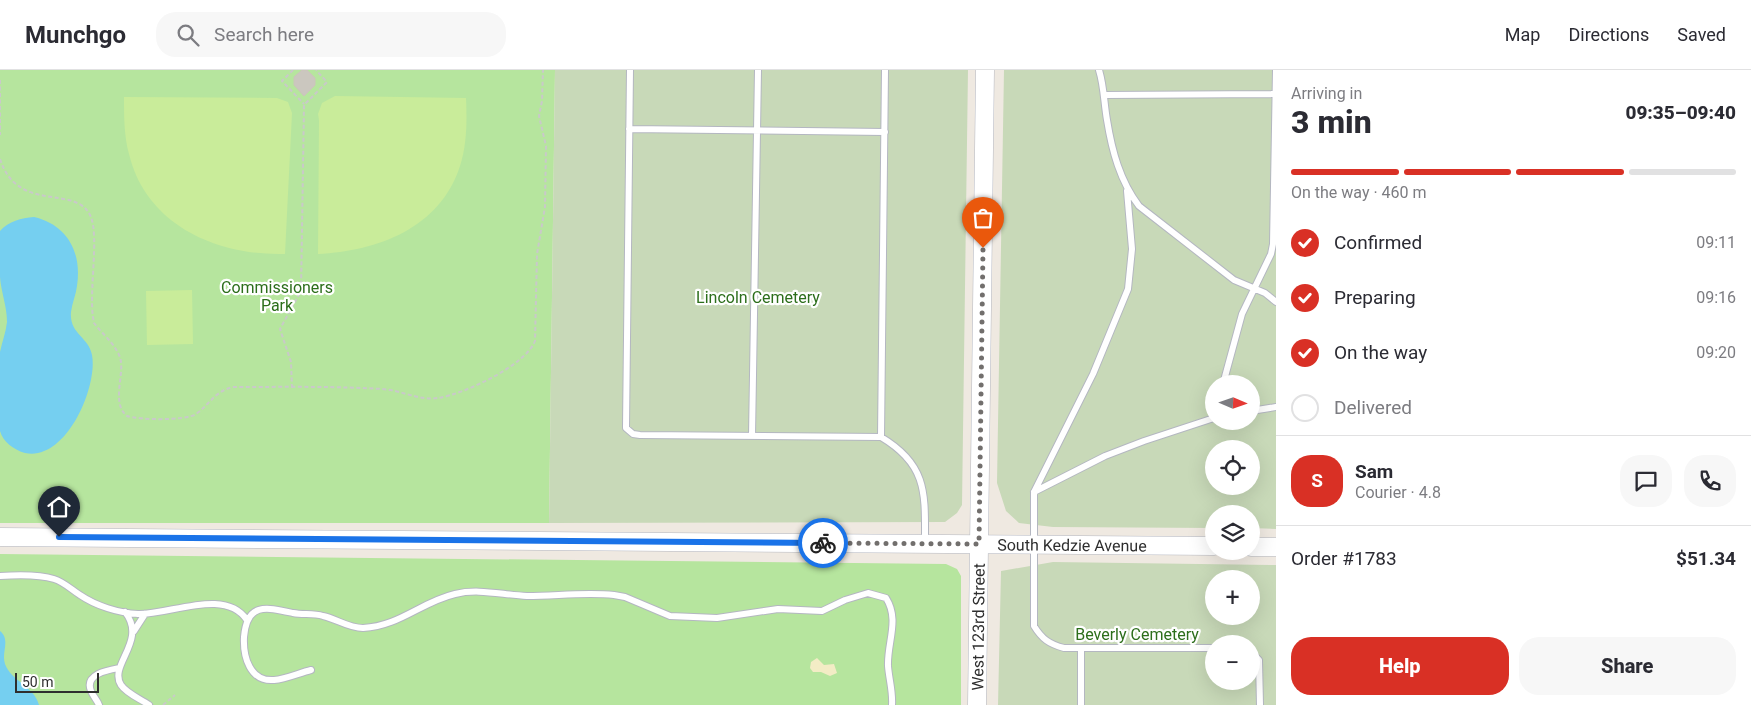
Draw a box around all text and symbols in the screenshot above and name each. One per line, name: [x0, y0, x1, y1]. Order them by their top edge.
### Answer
search box: [156, 12, 506, 57]
text: Munchgo: [25, 21, 126, 49]
icon: search: [174, 21, 202, 49]
text: Search here: [214, 23, 314, 46]
text: Map: [1505, 24, 1540, 45]
text: Directions: [1568, 24, 1649, 45]
text: Saved: [1677, 24, 1726, 45]
text: Arriving in: [1291, 84, 1362, 103]
text: 09:35–09:40: [1625, 101, 1736, 124]
text: 3 min: [1291, 103, 1372, 141]
text: On the way · 460 m: [1291, 183, 1427, 202]
pin: [962, 197, 1004, 248]
icon: bag: [969, 204, 997, 232]
icon: check: [1291, 229, 1319, 257]
text: Confirmed: [1334, 231, 1422, 254]
text: 09:11: [1696, 233, 1736, 252]
park label: Commissioners Park: [221, 278, 333, 315]
icon: check: [1291, 284, 1319, 312]
text: Preparing: [1334, 286, 1416, 309]
park label: Lincoln Cemetery: [696, 288, 820, 307]
text: 09:16: [1696, 288, 1736, 307]
icon: check: [1291, 339, 1319, 367]
text: On the way: [1334, 341, 1427, 364]
text: 09:20: [1696, 343, 1736, 362]
north arrow: [1205, 375, 1260, 430]
map controls: [1205, 375, 1260, 690]
text: Delivered: [1334, 396, 1412, 419]
button: locate: [1205, 440, 1260, 495]
button: chat: [1620, 455, 1672, 507]
button: phone: [1684, 455, 1736, 507]
text: Sam: [1355, 460, 1393, 483]
text: S: [1311, 469, 1323, 492]
text: Courier · 4.8: [1355, 483, 1441, 502]
pin: [38, 486, 80, 537]
icon: home: [45, 493, 73, 521]
button: layers: [1205, 505, 1260, 560]
courier: [798, 518, 848, 568]
icon: bike: [809, 529, 837, 557]
street label: South Kedzie Avenue: [997, 535, 1147, 555]
text: Order #1783: [1291, 547, 1397, 570]
text: $51.34: [1676, 547, 1736, 570]
street label: West 123rd Street: [968, 563, 988, 691]
button: +: [1205, 570, 1260, 625]
park label: Beverly Cemetery: [1075, 625, 1199, 644]
button: −: [1205, 635, 1260, 690]
button: Help: [1291, 637, 1509, 695]
button: Share: [1519, 637, 1736, 695]
scale bar: [15, 670, 99, 693]
text: 50 m: [22, 674, 54, 690]

